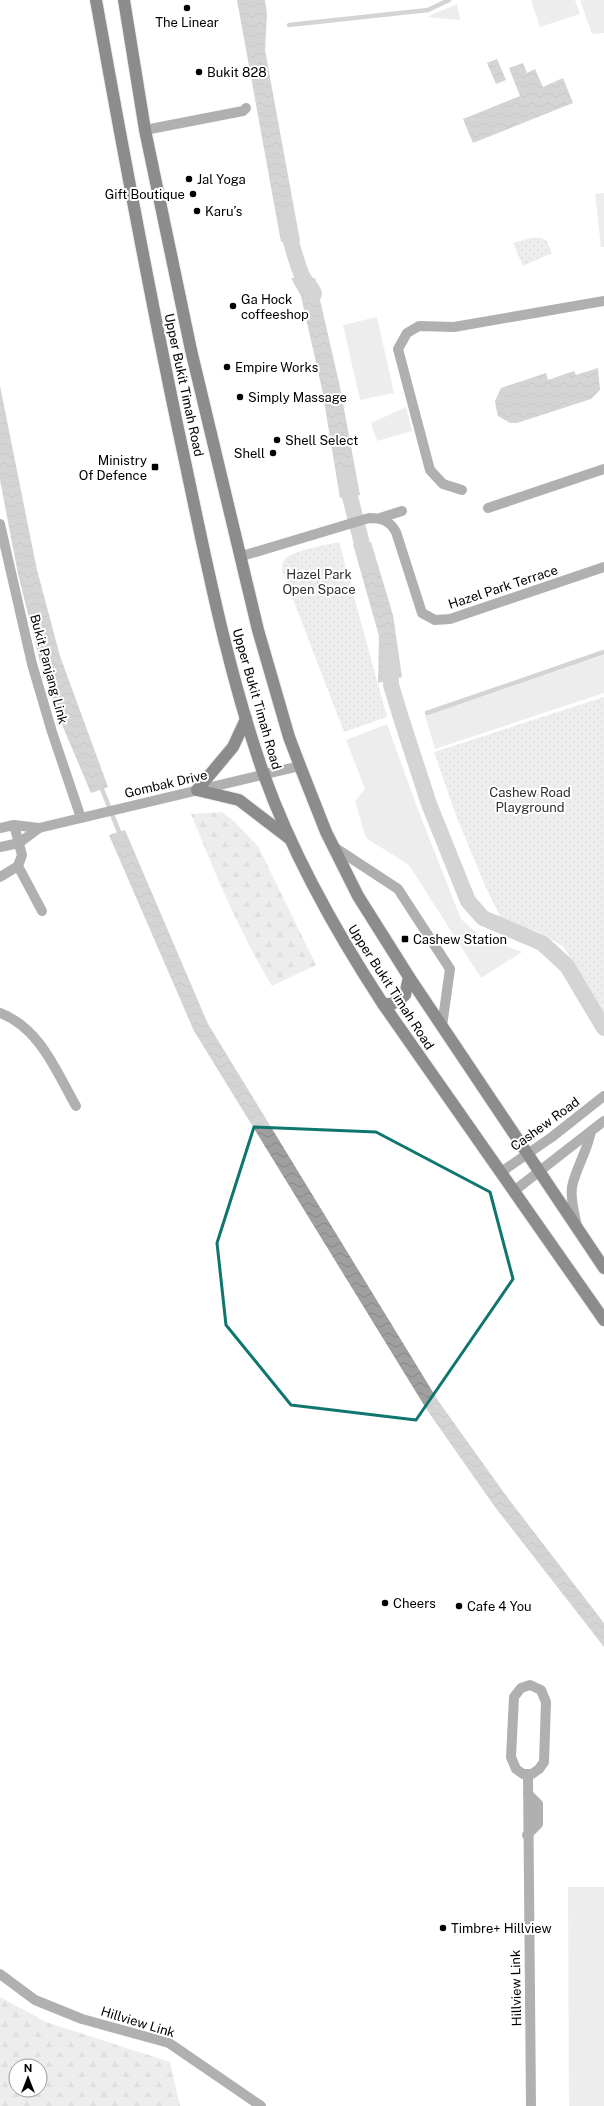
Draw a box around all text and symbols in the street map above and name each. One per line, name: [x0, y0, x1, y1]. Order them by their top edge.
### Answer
marker: The Linear: [182, 3, 192, 13]
place label: The Linear: [155, 15, 219, 30]
place label: Bukit 828: [207, 65, 267, 80]
marker: Bukit 828: [194, 67, 204, 77]
place label: Jal Yoga: [197, 172, 246, 187]
marker: Jal Yoga: [184, 174, 194, 184]
place label: Gift Boutique: [105, 187, 185, 202]
marker: Gift Boutique: [188, 189, 198, 199]
place label: Karu’s: [205, 204, 242, 219]
marker: Karu’s: [192, 206, 202, 216]
place label: Ga Hock coffeeshop: [241, 292, 309, 322]
marker: Ga Hock coffeeshop: [228, 301, 238, 311]
street label: Upper Bukit Timah Road: [161, 312, 207, 458]
place label: Empire Works: [235, 360, 318, 375]
marker: Empire Works: [222, 362, 232, 372]
place label: Simply Massage: [248, 390, 347, 405]
marker: Simply Massage: [235, 392, 245, 402]
place label: Shell Select: [285, 433, 358, 448]
marker: Shell Select: [272, 435, 282, 445]
place label: Shell: [234, 446, 265, 461]
marker: Shell: [268, 448, 278, 458]
place label: Ministry Of Defence: [79, 453, 147, 483]
marker: Ministry Of Defence: [150, 462, 160, 472]
street label: Hazel Park Terrace: [446, 562, 560, 612]
park label: Hazel Park Open Space: [282, 567, 356, 597]
street label: Bukit Panjang Link: [27, 613, 71, 725]
street label: Upper Bukit Timah Road: [230, 627, 284, 771]
street label: Gombak Drive: [123, 767, 209, 801]
park label: Cashew Road Playground: [489, 785, 571, 815]
street label: Upper Bukit Timah Road: [345, 922, 437, 1052]
place label: Cashew Station: [413, 932, 507, 947]
marker: Cashew Station: [400, 934, 410, 944]
street label: Cashew Road: [508, 1094, 582, 1154]
place label: Cheers: [393, 1596, 436, 1611]
marker: Cheers: [380, 1598, 390, 1608]
place label: Cafe 4 You: [467, 1599, 532, 1614]
marker: Cafe 4 You: [454, 1601, 464, 1611]
place label: Timbre+ Hillview: [451, 1921, 552, 1936]
marker: Timbre+ Hillview: [438, 1923, 448, 1933]
street label: Hillview Link: [508, 1950, 524, 2026]
street label: Hillview Link: [99, 2004, 177, 2040]
north arrow: [8, 2058, 48, 2098]
text: N: [24, 2062, 32, 2074]

